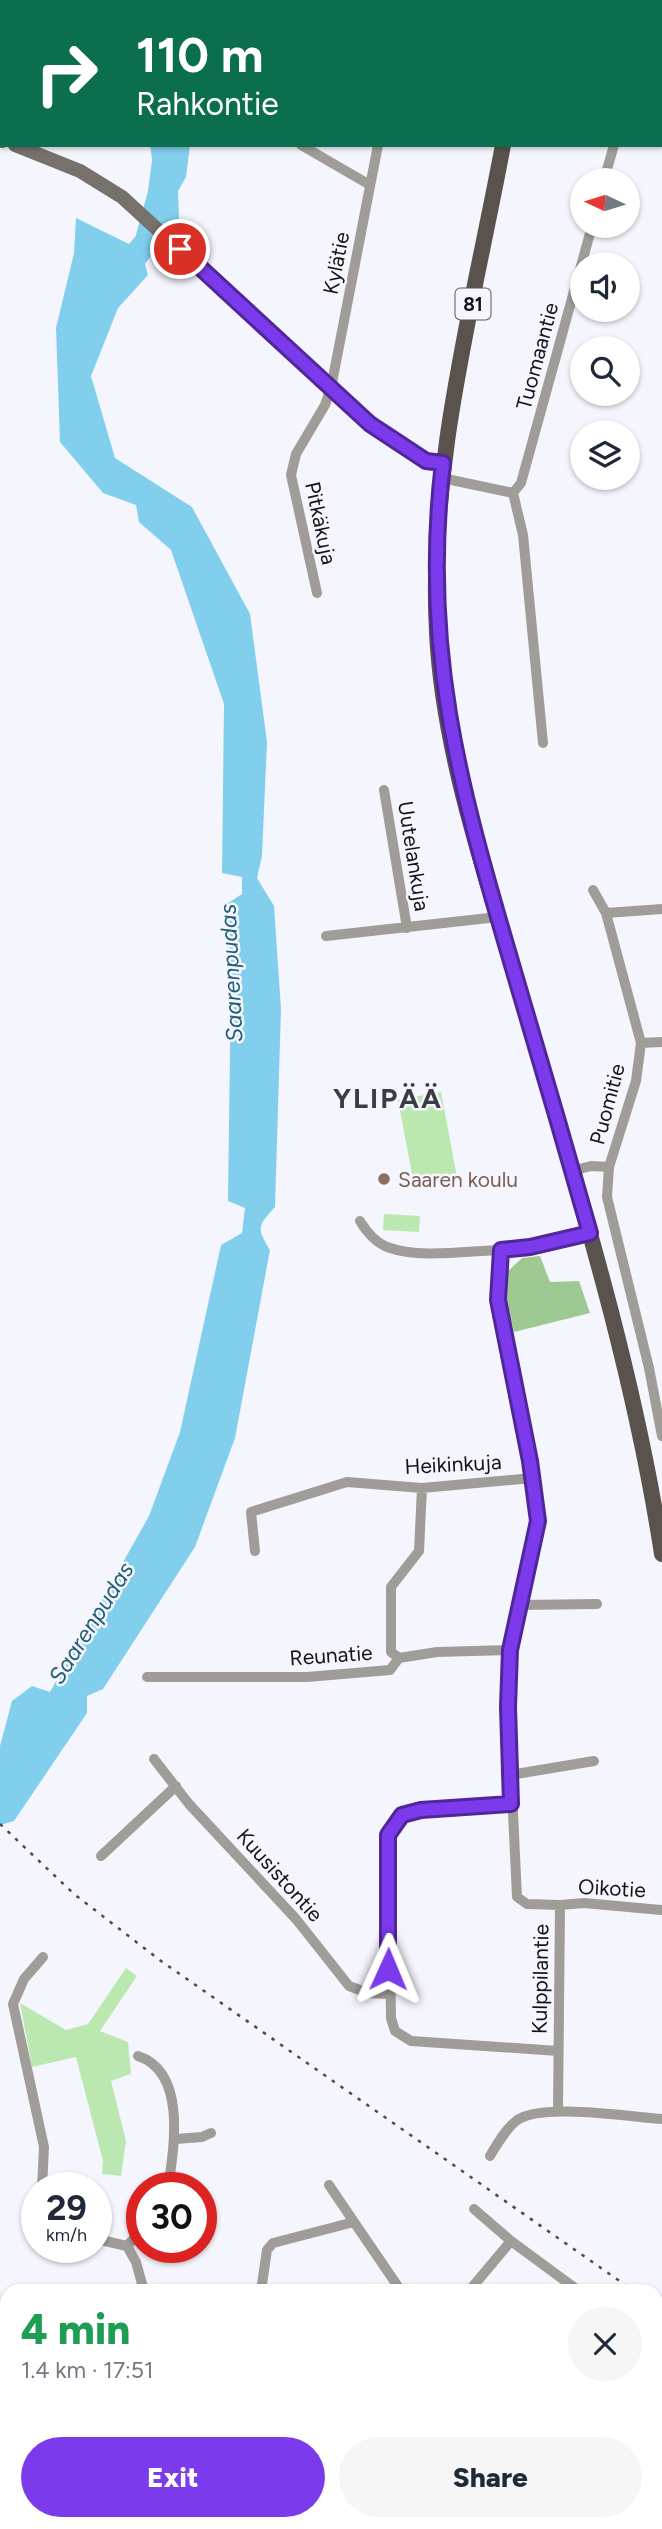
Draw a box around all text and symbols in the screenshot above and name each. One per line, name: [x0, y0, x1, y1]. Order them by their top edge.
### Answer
text: 110 m: [136, 25, 264, 84]
icon: right: [21, 28, 112, 119]
text: Rahkontie: [136, 85, 279, 123]
north arrow: [570, 168, 640, 238]
map controls: [570, 168, 640, 490]
pin: [150, 219, 210, 279]
icon: arrive: [161, 230, 199, 268]
street label: Kylätie: [318, 230, 354, 296]
button: sound: [570, 252, 640, 322]
road number: 81: [456, 288, 490, 320]
street label: Tuomaantie: [511, 300, 563, 412]
button: search: [570, 336, 640, 406]
button: layers: [570, 420, 640, 490]
street label: Pitkäkuja: [300, 479, 342, 567]
street label: Uutelankuja: [393, 799, 435, 913]
water label: Saarenpudas: [213, 903, 249, 1043]
street label: Puomitie: [584, 1061, 630, 1147]
district label: YLIPÄÄ: [333, 1081, 443, 1115]
place label: Saaren koulu: [398, 1167, 518, 1192]
marker: Saaren koulu: [376, 1171, 392, 1187]
street label: Heikinkuja: [404, 1449, 502, 1479]
water label: Saarenpudas: [42, 1557, 140, 1689]
street label: Reunatie: [289, 1640, 373, 1670]
street label: Kuusistontie: [232, 1823, 328, 1927]
street label: Oikotie: [578, 1874, 646, 1902]
street label: Kulppilantie: [527, 1924, 553, 2034]
position arrow: [351, 1932, 425, 2006]
speed limit sign: 30: [126, 2172, 217, 2263]
text: 29: [46, 2187, 87, 2229]
text: km/h: [46, 2224, 87, 2246]
text: 4 min: [21, 2304, 130, 2355]
button: close: [568, 2307, 642, 2381]
text: 1.4 km · 17:51: [21, 2356, 154, 2384]
button: Exit: [21, 2437, 325, 2517]
button: Share: [339, 2437, 642, 2517]

